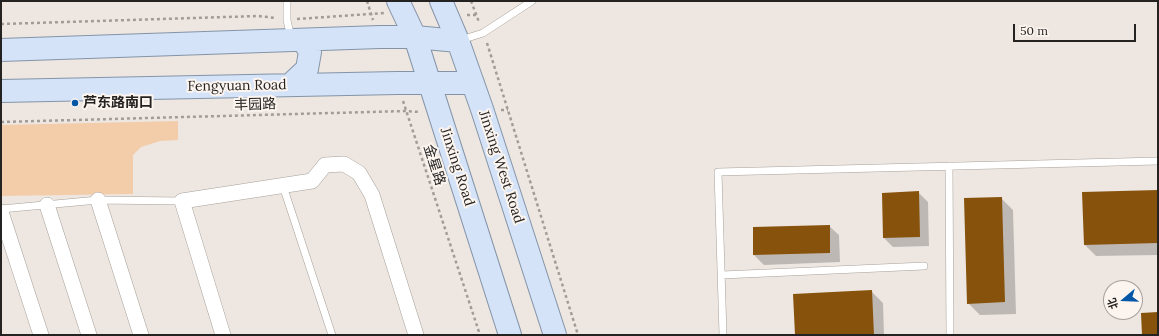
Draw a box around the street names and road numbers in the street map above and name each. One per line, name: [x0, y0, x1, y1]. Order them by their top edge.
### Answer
street label: Fengyuan Road: [187, 77, 287, 95]
street label: 丰园路: [234, 96, 276, 114]
street label: Jinxing West Road: [475, 108, 527, 226]
street label: Jinxing Road: [436, 126, 478, 208]
street label: 金星路: [420, 142, 448, 188]

